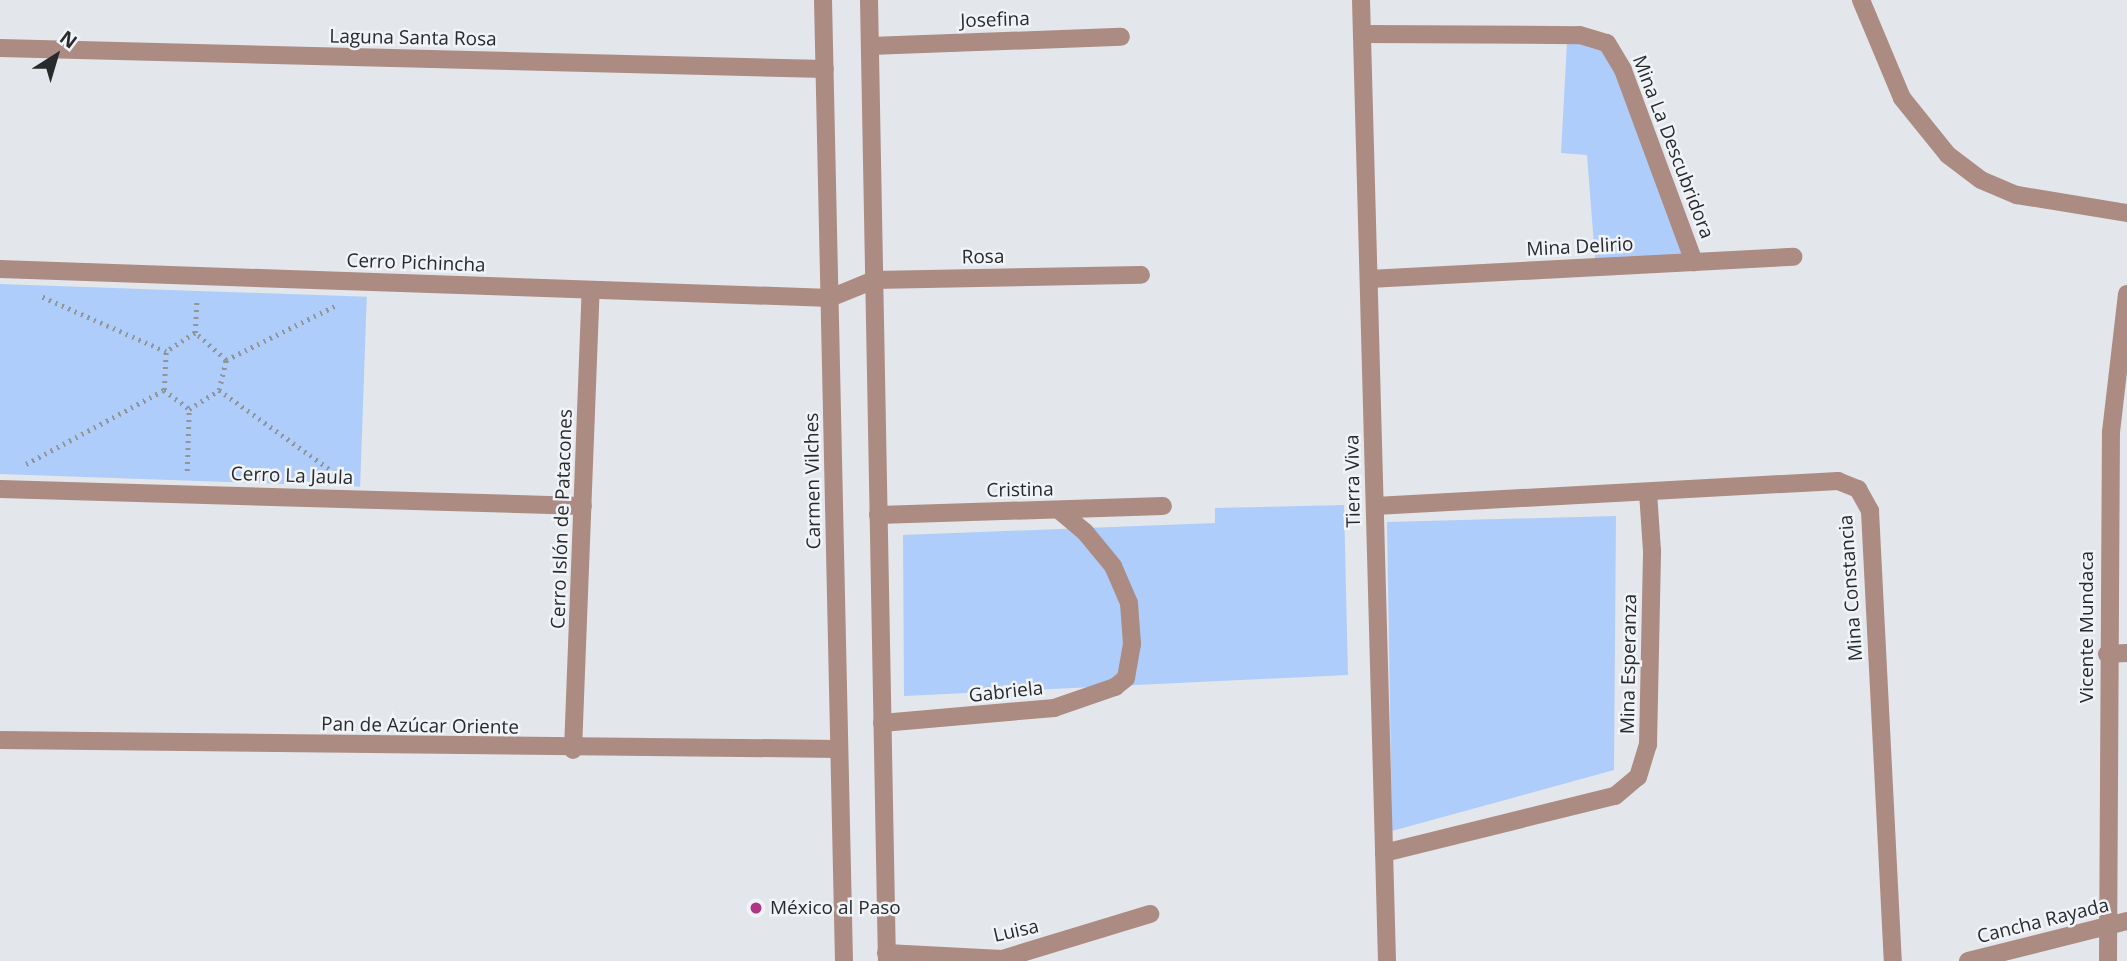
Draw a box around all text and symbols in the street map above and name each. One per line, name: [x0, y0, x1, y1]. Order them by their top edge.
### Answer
street label: Josefina: [960, 7, 1030, 33]
north arrow: [21, 21, 91, 91]
text: N: [55, 24, 83, 54]
street label: Laguna Santa Rosa: [329, 25, 497, 51]
street label: Mina La Descubridora: [1628, 52, 1718, 242]
street label: Mina Delirio: [1526, 233, 1634, 261]
street label: Rosa: [961, 245, 1005, 269]
street label: Cerro Pichincha: [346, 249, 486, 277]
street label: Cerro Islón de Patacones: [547, 409, 577, 629]
street label: Carmen Vilches: [800, 413, 826, 549]
street label: Tierra Viva: [1341, 434, 1365, 528]
street label: Cerro La Jaula: [230, 462, 354, 490]
street label: Cristina: [986, 478, 1054, 502]
street label: Mina Constancia: [1835, 514, 1867, 662]
street label: Vicente Mundaca: [2076, 551, 2098, 703]
street label: Mina Esperanza: [1616, 594, 1642, 734]
street label: Gabriela: [968, 677, 1044, 707]
street label: Pan de Azúcar Oriente: [321, 713, 519, 739]
street label: Cancha Rayada: [1975, 894, 2111, 948]
place label: México al Paso: [770, 897, 901, 919]
marker: México al Paso: [748, 900, 764, 916]
street label: Luisa: [991, 915, 1041, 947]

